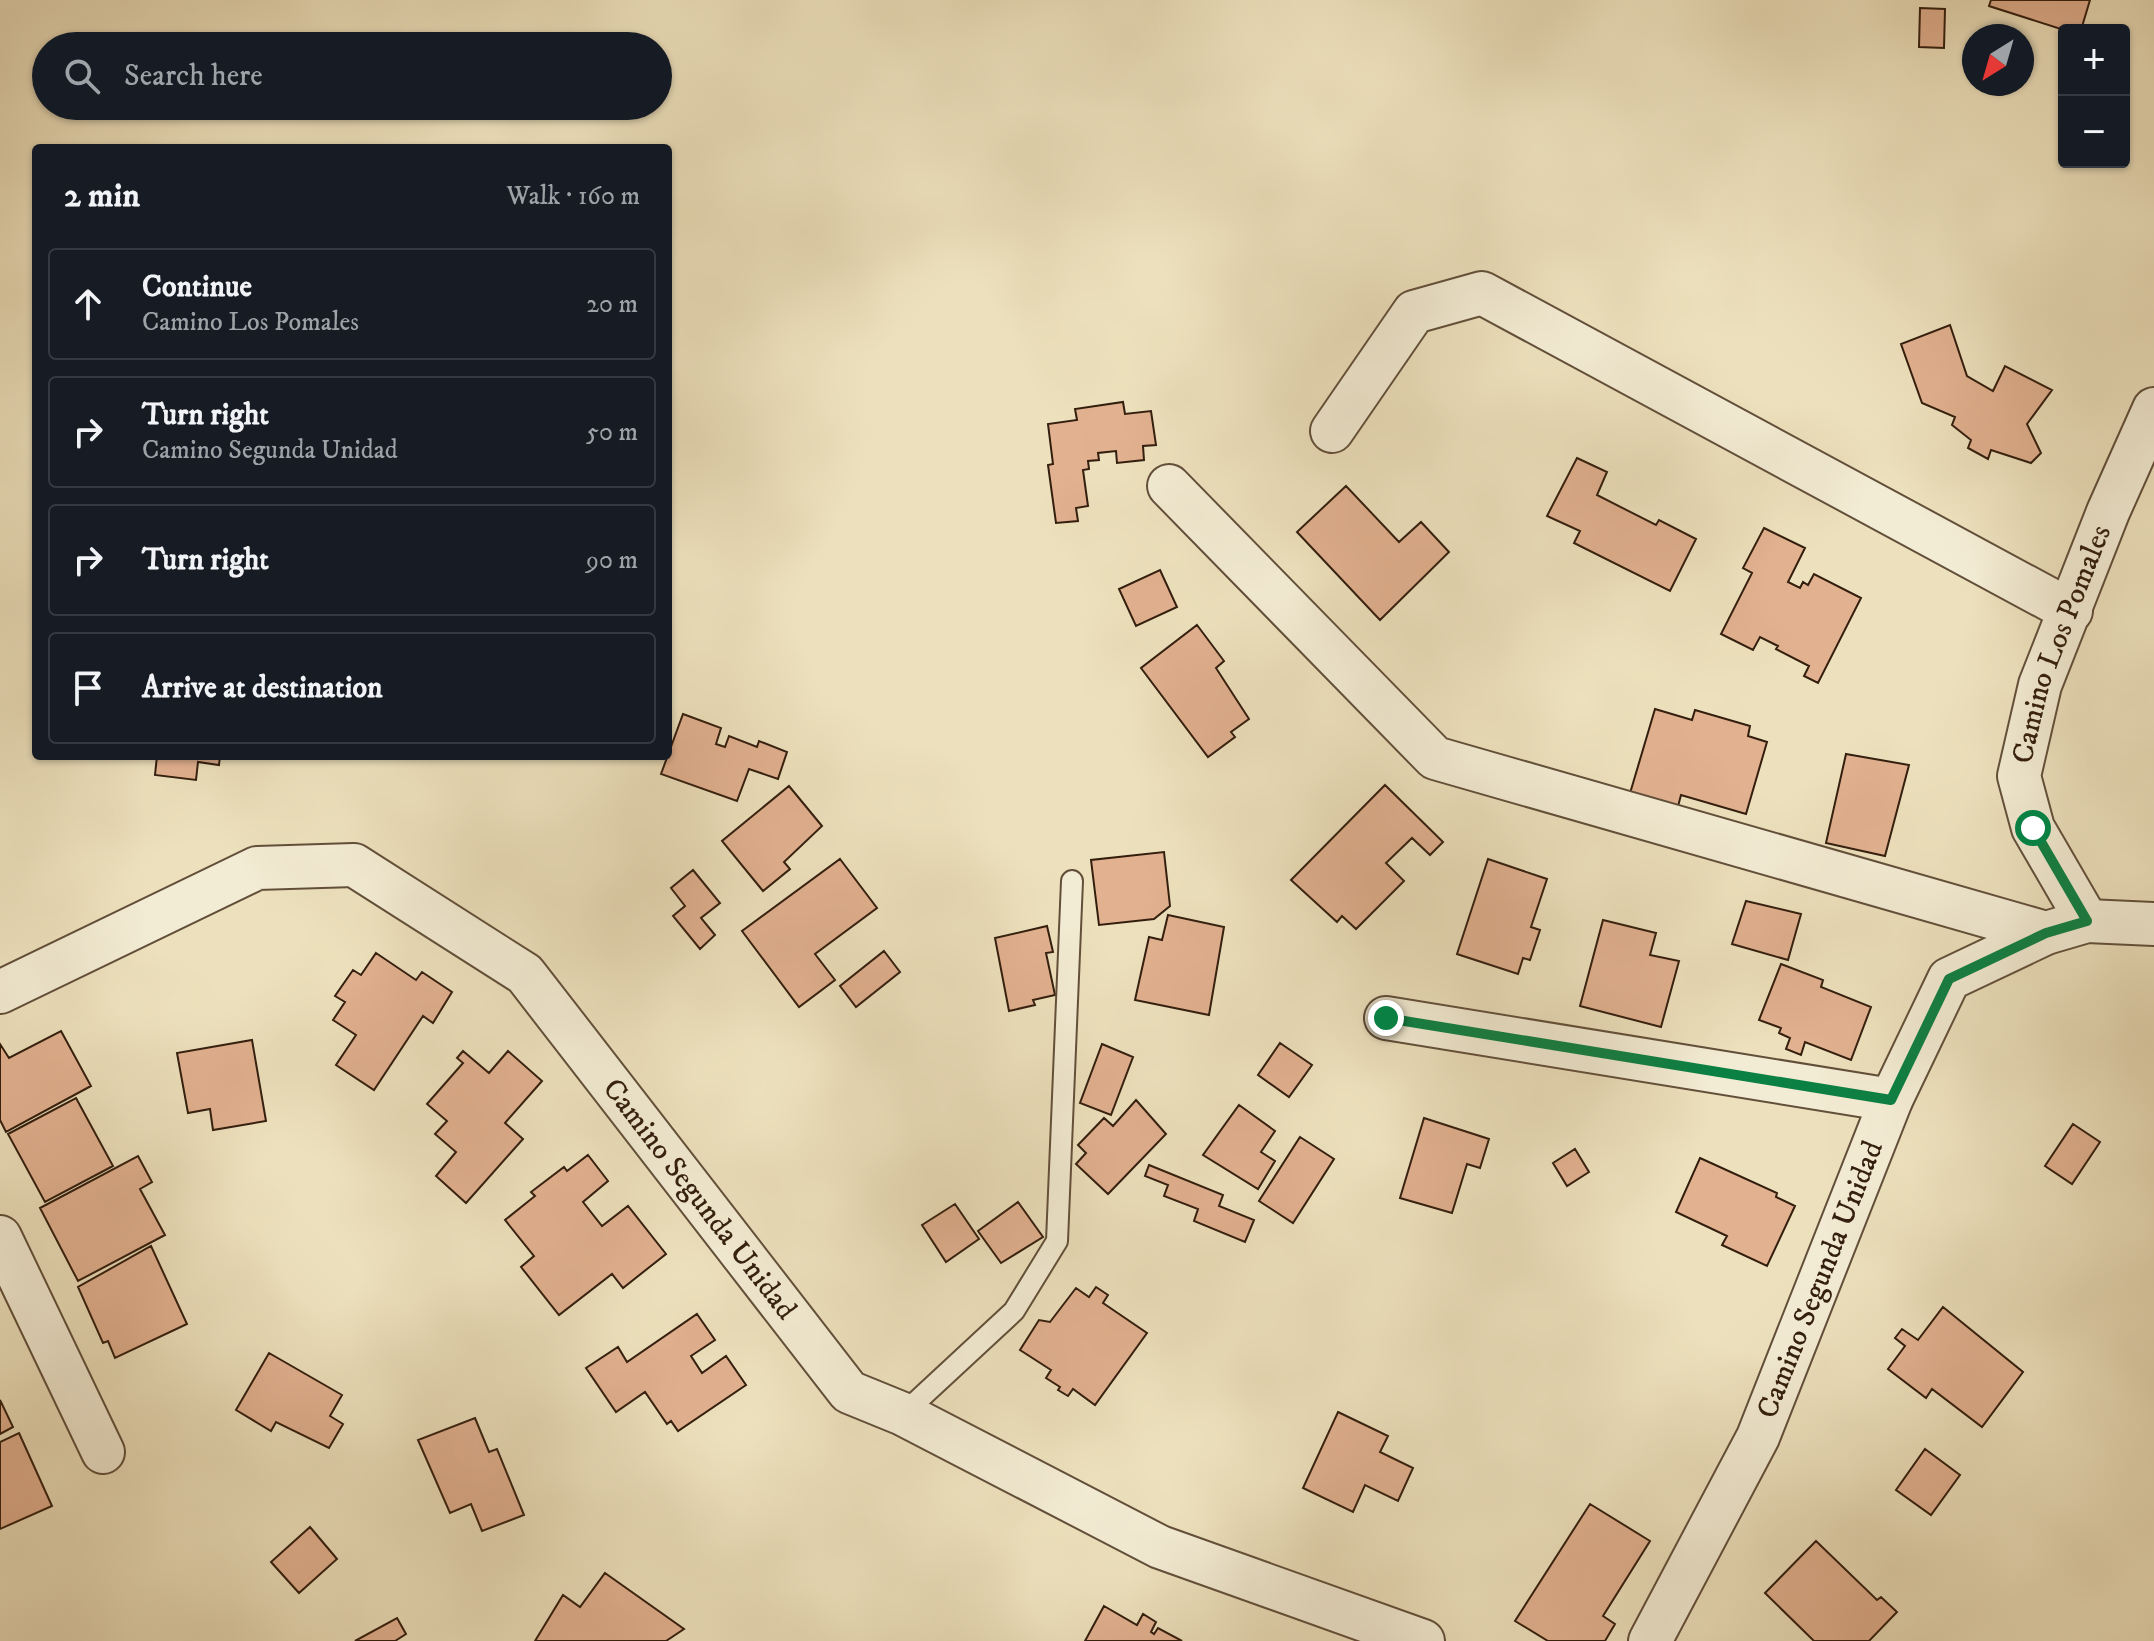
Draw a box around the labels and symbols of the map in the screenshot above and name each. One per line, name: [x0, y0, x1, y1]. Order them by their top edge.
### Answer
north arrow: [1962, 24, 2034, 96]
street label: Camino Los Pomales: [2004, 520, 2120, 767]
route start: [2015, 810, 2051, 846]
route end: [1368, 1000, 1404, 1036]
street label: Camino Segunda Unidad: [594, 1071, 805, 1327]
street label: Camino Segunda Unidad: [1749, 1135, 1892, 1424]

